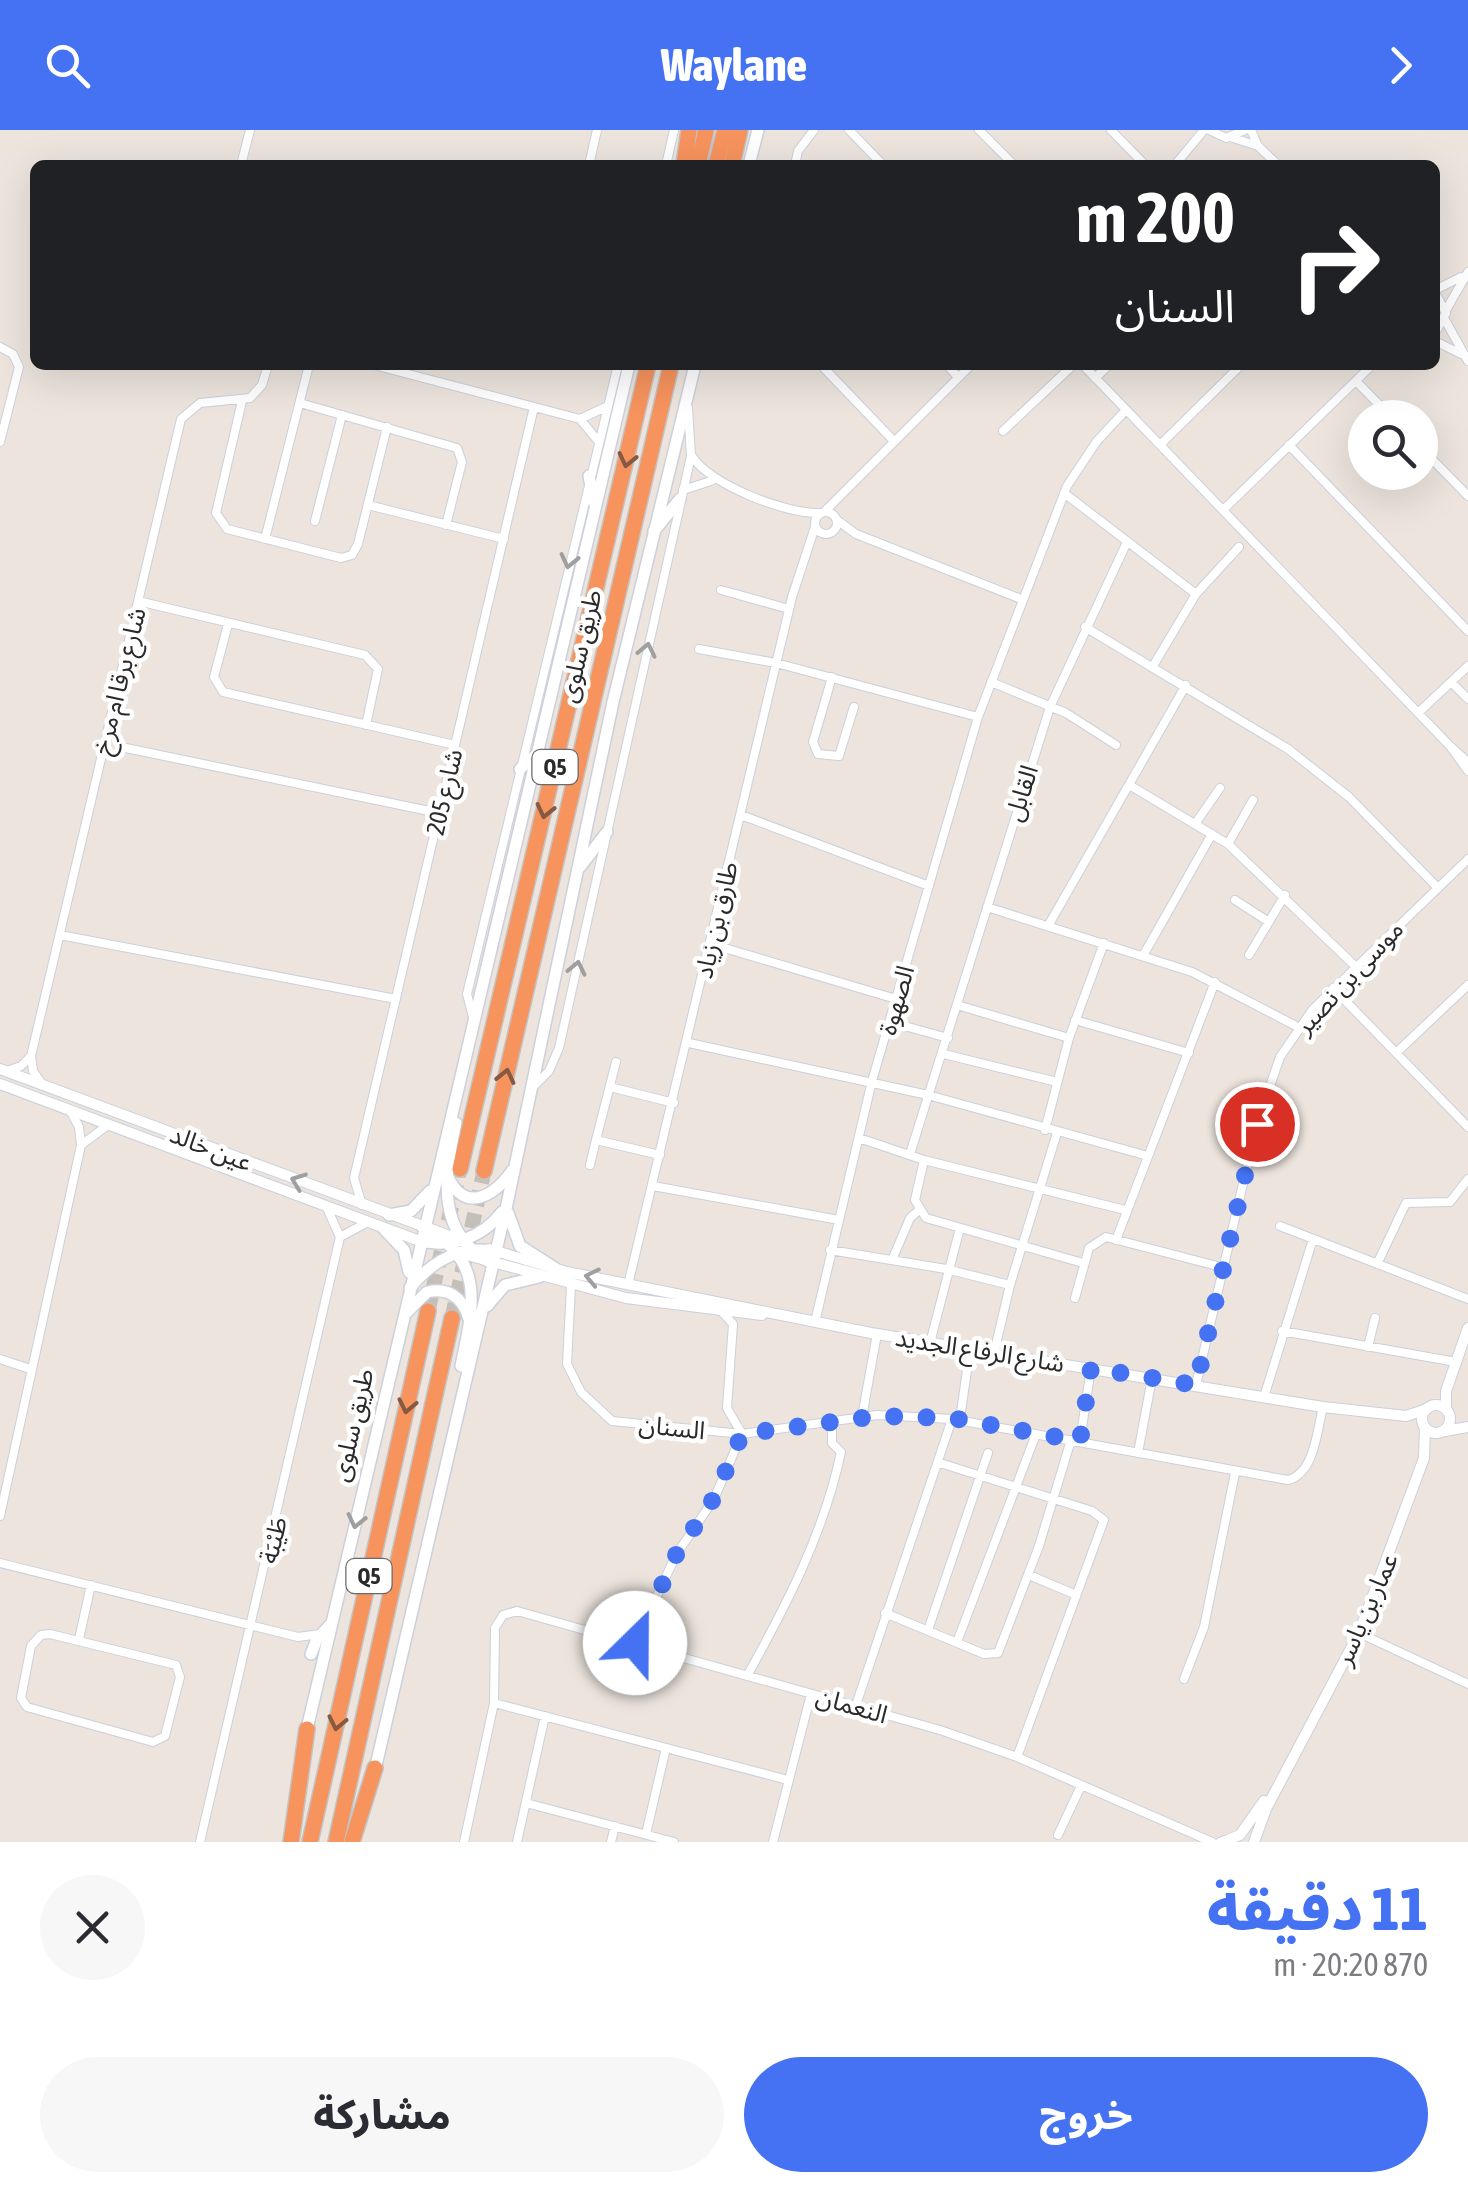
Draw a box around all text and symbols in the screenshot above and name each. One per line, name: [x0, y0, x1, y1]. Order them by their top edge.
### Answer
icon: search: [40, 38, 95, 93]
icon: forward: [1373, 38, 1428, 93]
text: Waylane: [661, 39, 807, 91]
text: 200 m: [1076, 177, 1235, 257]
icon: right: [1270, 200, 1400, 330]
text: السنان: [1115, 280, 1235, 332]
map controls: [1348, 400, 1438, 490]
button: search: [1348, 400, 1438, 490]
one-way arrow: [617, 451, 638, 468]
one-way arrow: [560, 552, 581, 569]
street label: طريق سلوى: [553, 587, 609, 706]
street label: شارع برقا ام مرخ: [87, 605, 157, 759]
one-way arrow: [635, 642, 656, 659]
street label: شارع 205: [421, 746, 472, 839]
road number: Q5: [532, 750, 578, 784]
street label: القابل: [999, 762, 1044, 825]
one-way arrow: [536, 802, 557, 819]
street label: طارق بن زياد: [689, 859, 744, 981]
street label: موسى بن نصير: [1289, 915, 1409, 1041]
one-way arrow: [565, 960, 586, 977]
street label: الصهوة: [873, 962, 920, 1038]
one-way arrow: [494, 1068, 515, 1085]
pin: [1215, 1082, 1300, 1167]
icon: arrive: [1230, 1097, 1285, 1152]
street label: عين خالد: [166, 1120, 256, 1177]
one-way arrow: [290, 1173, 308, 1193]
one-way arrow: [584, 1268, 601, 1289]
street label: شارع الرفاع الجديد: [893, 1323, 1067, 1382]
street label: طريق سلوى: [325, 1366, 381, 1485]
one-way arrow: [397, 1397, 418, 1414]
street label: السنان: [637, 1410, 707, 1445]
one-way arrow: [347, 1513, 368, 1530]
street label: طَيْبَة: [254, 1514, 292, 1566]
street label: عمار بن ياسر: [1328, 1549, 1404, 1671]
road number: Q5: [346, 1559, 392, 1593]
position arrow: [583, 1591, 687, 1695]
street label: النعمان: [813, 1681, 891, 1729]
one-way arrow: [327, 1715, 348, 1732]
text: 11 دقيقة: [1207, 1874, 1428, 1943]
button: close: [40, 1875, 145, 1980]
text: 870 m · 20:20: [1273, 1946, 1428, 1983]
button: مشاركة: [40, 2057, 724, 2172]
button: خروج: [744, 2057, 1428, 2172]

